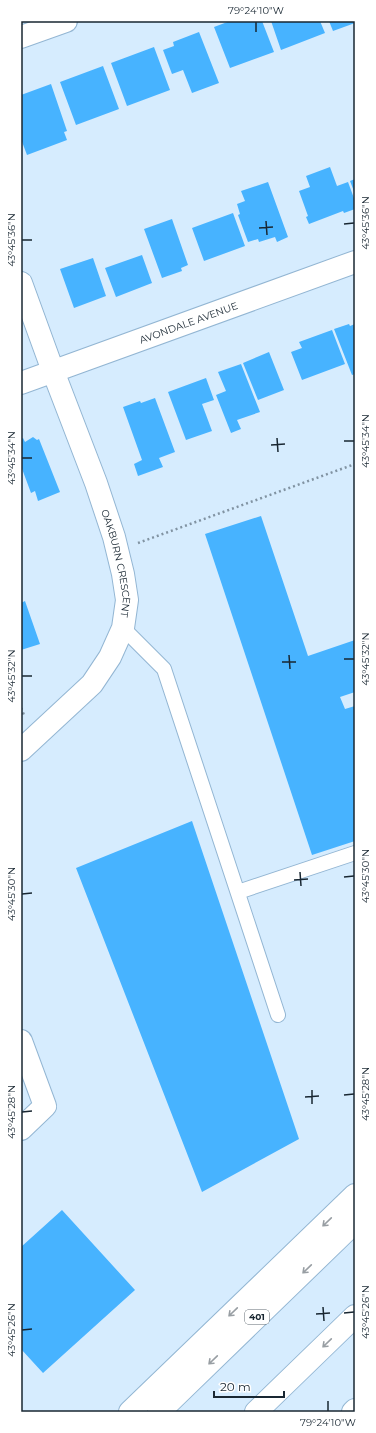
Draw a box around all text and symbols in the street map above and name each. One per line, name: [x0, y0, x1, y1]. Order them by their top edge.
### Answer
text: 79°24'10"W: [228, 4, 284, 17]
text: 43°45'36"N: [359, 196, 372, 250]
text: 43°45'36"N: [5, 213, 18, 267]
street label: AVONDALE AVENUE: [138, 299, 240, 347]
text: 43°45'34"N: [359, 414, 372, 468]
text: 43°45'34"N: [5, 431, 18, 485]
street label: OAKBURN CRESCENT: [98, 508, 133, 618]
text: 43°45'32"N: [359, 632, 372, 686]
text: 43°45'32"N: [5, 649, 18, 703]
text: 43°45'30"N: [359, 849, 372, 903]
text: 43°45'30"N: [5, 867, 18, 921]
text: 43°45'28"N: [359, 1067, 372, 1121]
text: 43°45'28"N: [5, 1085, 18, 1139]
one-way arrow: [322, 1217, 332, 1227]
one-way arrow: [302, 1264, 312, 1274]
text: 43°45'26"N: [359, 1285, 372, 1339]
text: 43°45'26"N: [5, 1303, 18, 1357]
one-way arrow: [228, 1307, 238, 1317]
road number: 401: [245, 1310, 269, 1324]
one-way arrow: [322, 1338, 332, 1348]
one-way arrow: [208, 1355, 219, 1364]
scale bar: [214, 1373, 284, 1399]
text: 20 m: [220, 1379, 251, 1394]
text: 79°24'10"W: [300, 1416, 356, 1429]

